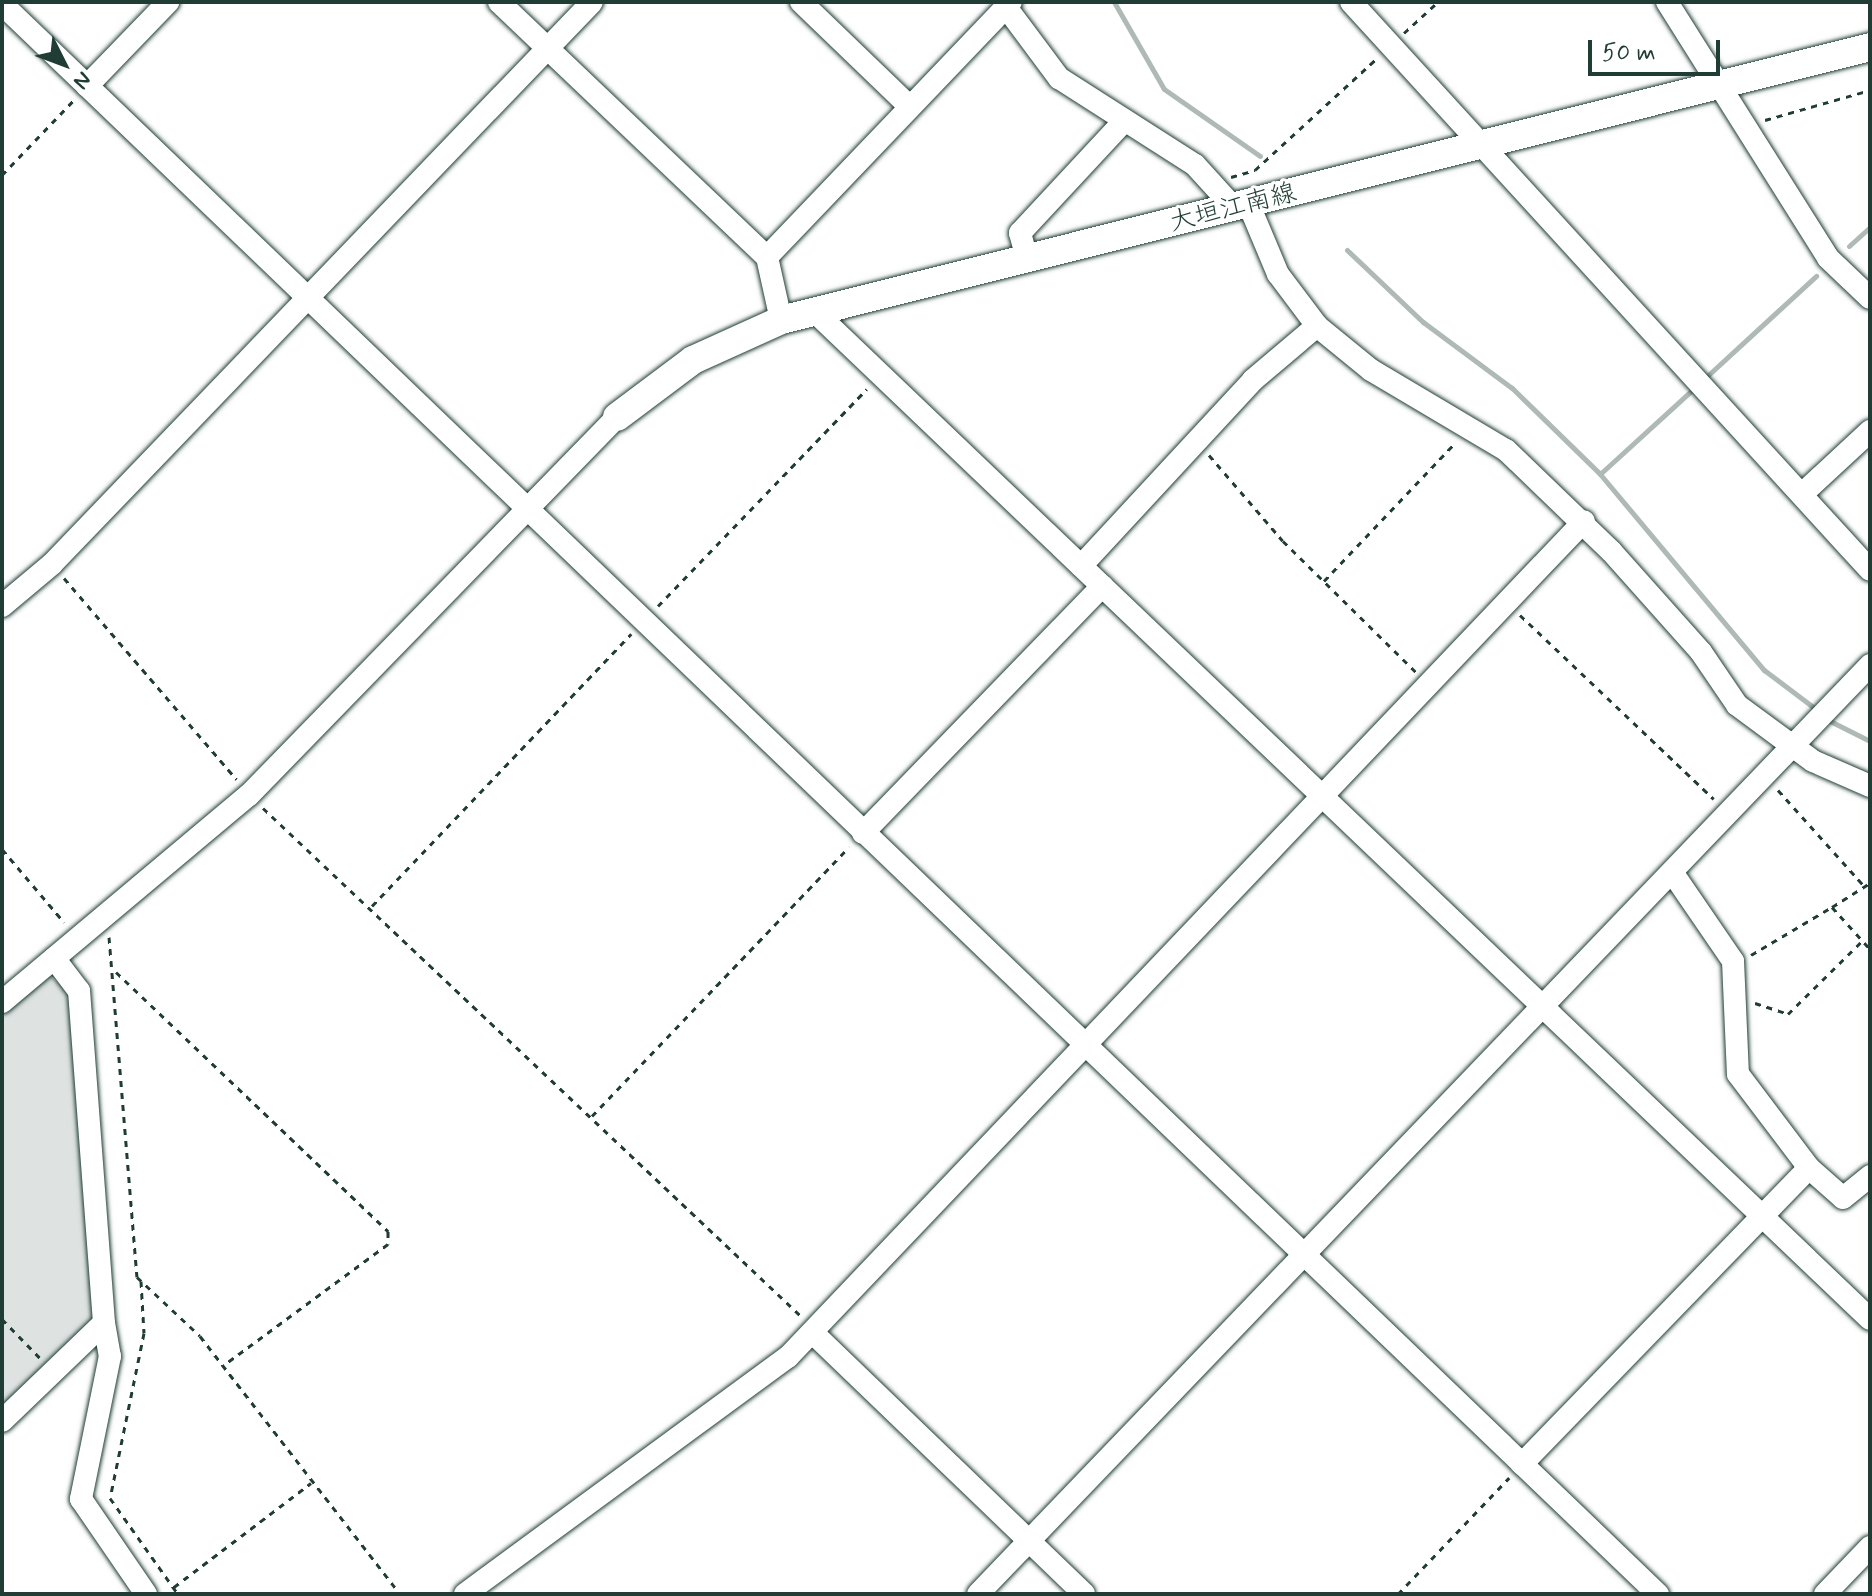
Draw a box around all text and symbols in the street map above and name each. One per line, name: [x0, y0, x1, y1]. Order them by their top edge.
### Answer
north arrow: [24, 24, 104, 104]
scale bar: [1592, 24, 1724, 74]
text: 50 m: [1602, 38, 1656, 69]
text: N: [67, 65, 97, 95]
street label: 大垣江南線: [1166, 178, 1300, 240]

